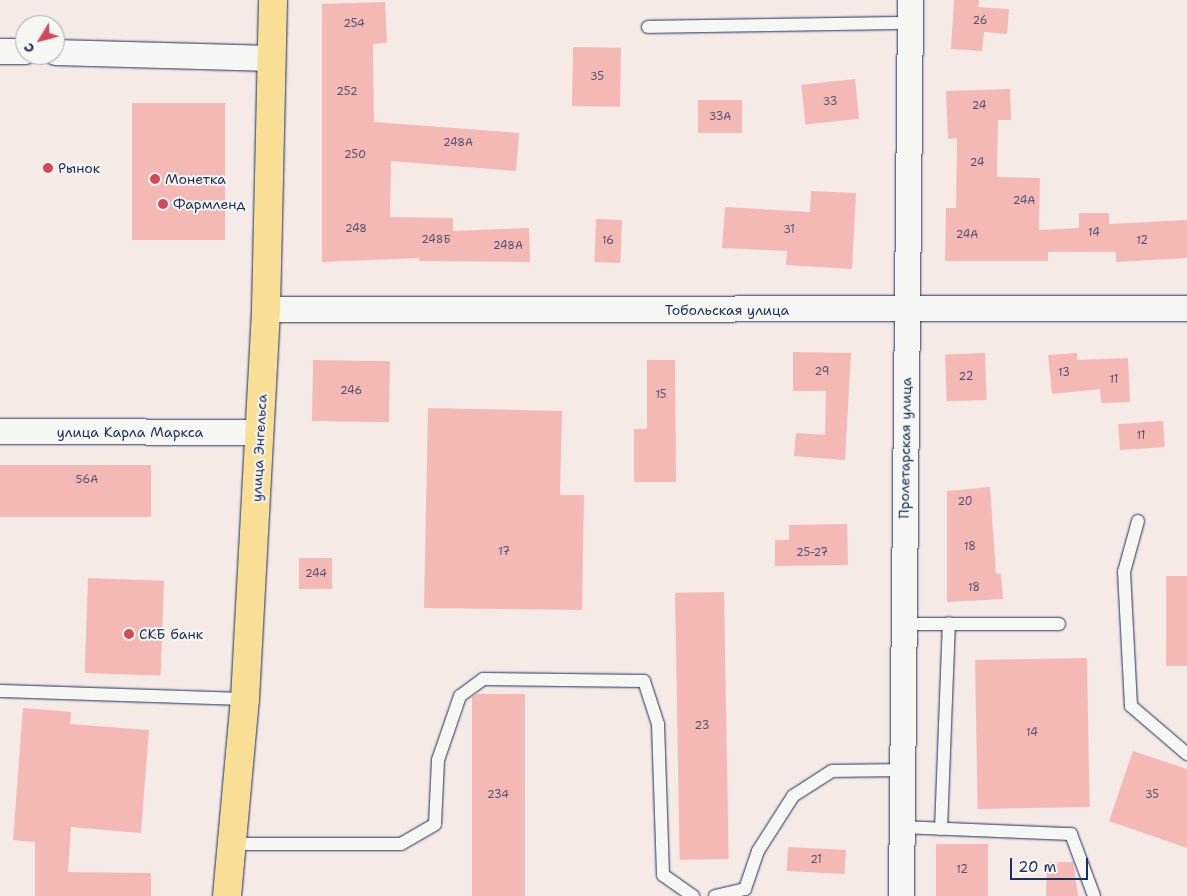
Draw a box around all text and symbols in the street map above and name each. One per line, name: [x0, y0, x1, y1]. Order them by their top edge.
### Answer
house number: 26: [973, 14, 987, 28]
north arrow: [15, 15, 65, 65]
house number: 254: [343, 17, 365, 31]
text: С: [19, 40, 39, 57]
house number: 35: [590, 70, 604, 84]
house number: 252: [336, 85, 358, 99]
house number: 33: [823, 95, 837, 109]
house number: 24: [972, 99, 986, 113]
house number: 33А: [709, 110, 731, 124]
house number: 248А: [443, 136, 473, 150]
house number: 250: [344, 148, 366, 162]
house number: 24: [970, 156, 984, 170]
place label: Рынок: [58, 160, 100, 176]
marker: Рынок: [42, 162, 54, 174]
place label: Монетка: [165, 171, 226, 187]
marker: Монетка: [149, 173, 161, 185]
house number: 24А: [1013, 194, 1035, 208]
place label: Фармленд: [173, 196, 245, 212]
marker: Фармленд: [157, 198, 169, 210]
house number: 248: [345, 222, 367, 236]
house number: 31: [783, 223, 795, 237]
house number: 14: [1088, 226, 1100, 240]
house number: 24А: [956, 228, 978, 242]
house number: 248Б: [421, 233, 451, 247]
house number: 16: [602, 234, 614, 248]
house number: 12: [1136, 234, 1148, 248]
house number: 248А: [493, 239, 523, 253]
street label: Тобольская улица: [665, 302, 789, 318]
house number: 29: [815, 365, 829, 379]
house number: 13: [1058, 366, 1070, 380]
house number: 22: [959, 370, 973, 384]
house number: 11: [1110, 373, 1118, 387]
street label: Пролетарская улица: [895, 377, 915, 519]
house number: 246: [340, 384, 362, 398]
house number: 15: [655, 388, 667, 402]
street label: улица Энгельса: [248, 394, 270, 502]
street label: улица Карла Маркса: [57, 424, 203, 440]
house number: 11: [1137, 429, 1145, 443]
house number: 56А: [76, 473, 98, 487]
house number: 20: [957, 495, 973, 509]
house number: 18: [964, 540, 976, 554]
house number: 17: [498, 545, 510, 559]
house number: 25-27: [796, 546, 828, 560]
house number: 244: [305, 567, 327, 581]
house number: 18: [968, 581, 980, 595]
place label: СКБ банк: [139, 626, 203, 642]
marker: СКБ банк: [123, 628, 135, 640]
house number: 23: [695, 719, 709, 733]
house number: 14: [1026, 726, 1038, 740]
house number: 234: [487, 788, 509, 802]
house number: 35: [1145, 788, 1159, 802]
scale bar: [1012, 848, 1090, 880]
house number: 21: [810, 853, 822, 867]
text: 20 m: [1018, 857, 1057, 877]
house number: 12: [956, 863, 968, 877]

